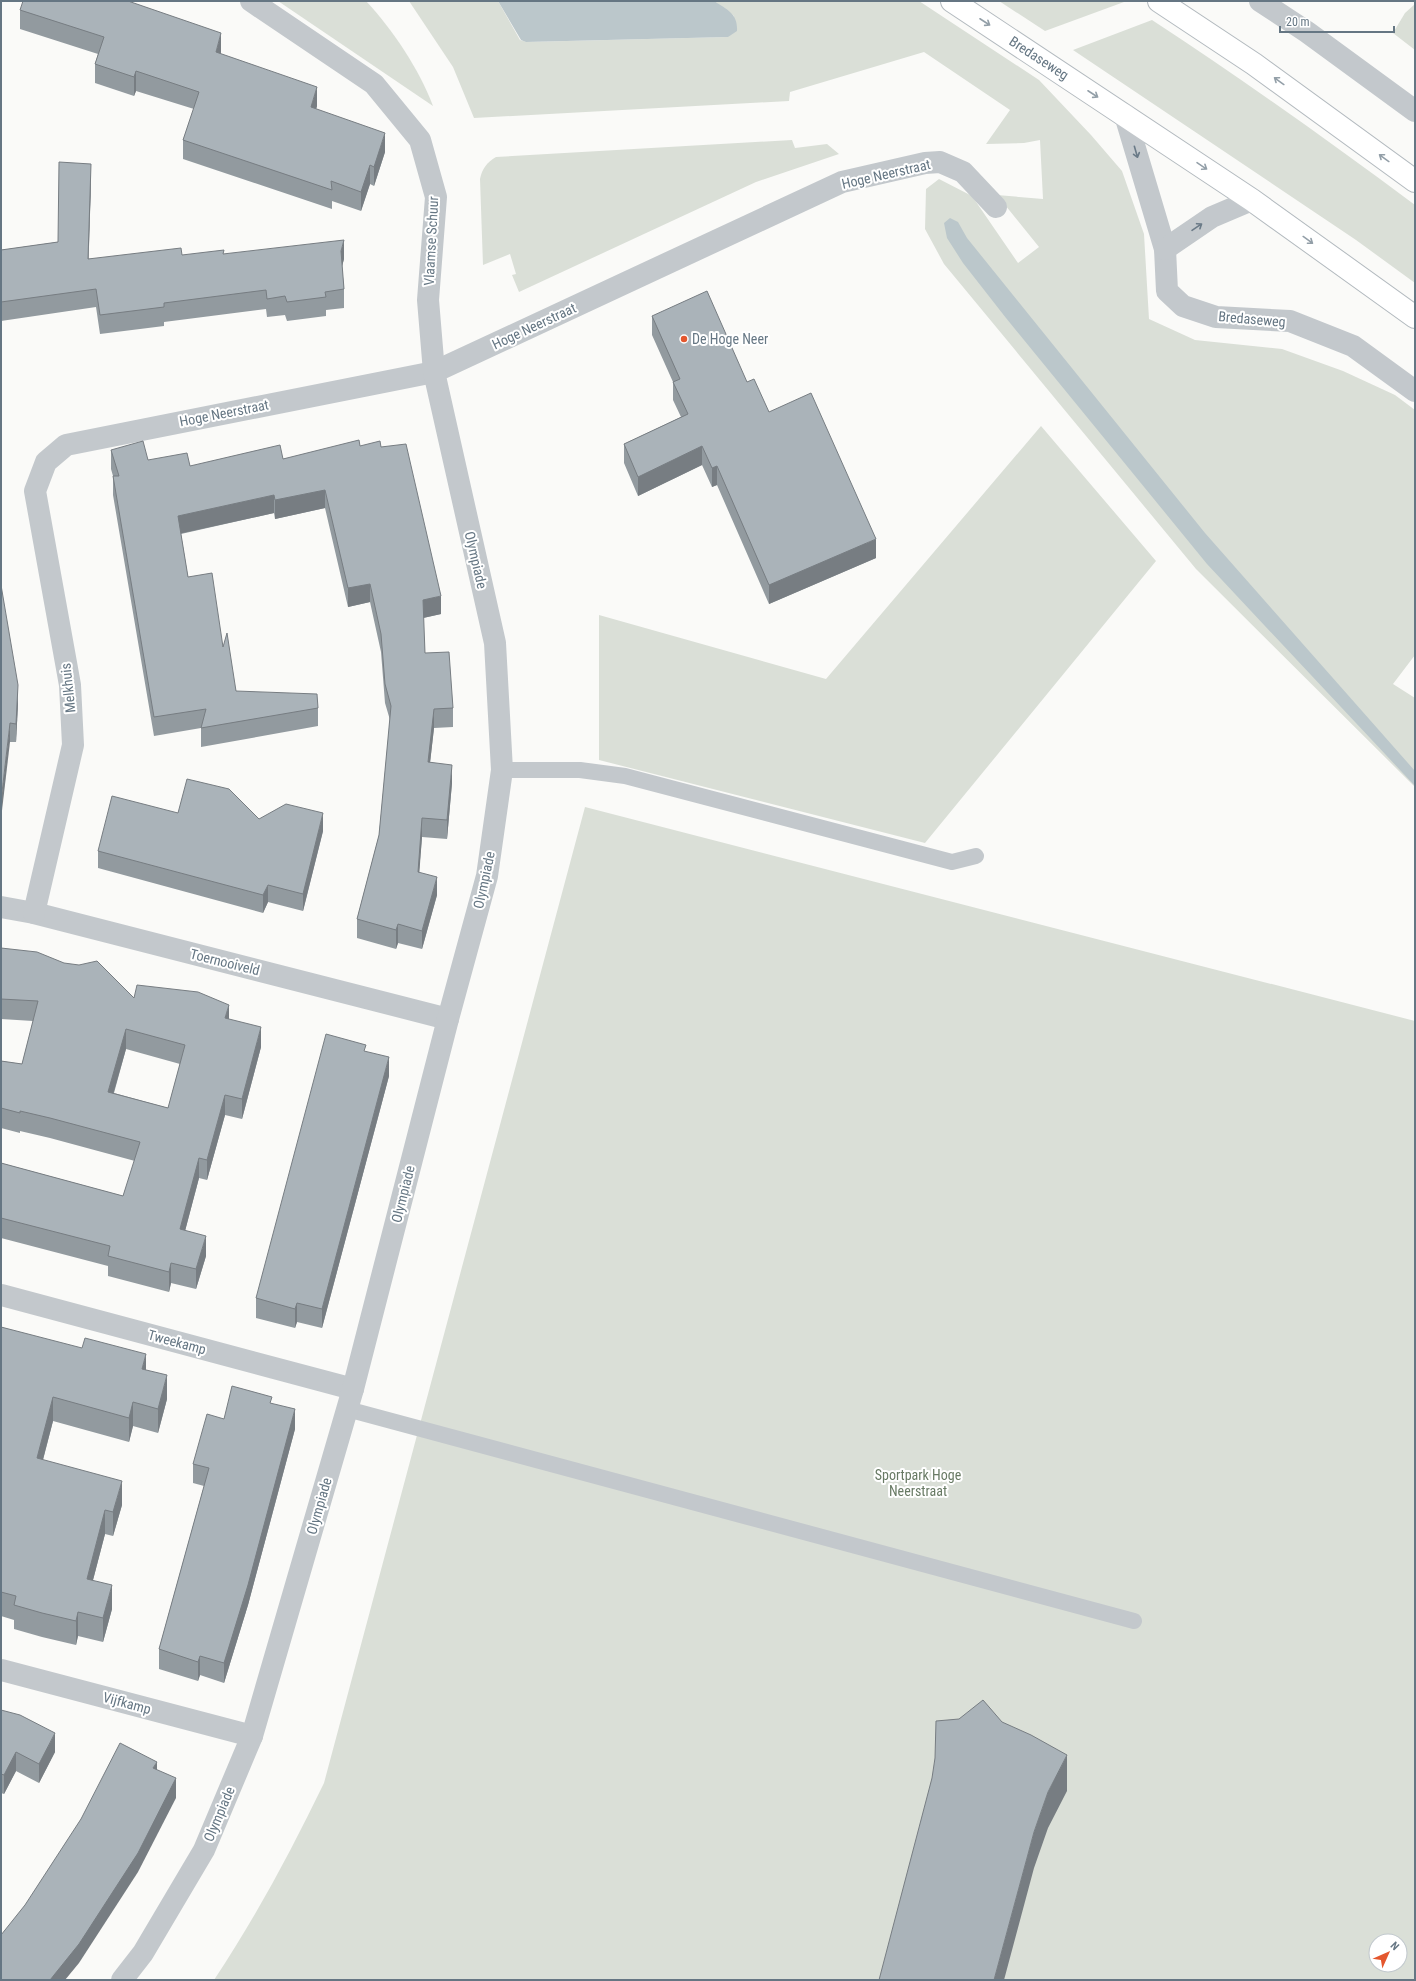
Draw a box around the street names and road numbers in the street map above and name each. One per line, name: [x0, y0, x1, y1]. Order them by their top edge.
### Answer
street label: Bredaseweg: [1006, 33, 1072, 83]
street label: Hoge Neerstraat: [840, 156, 932, 192]
street label: Vlaamse Schuur: [421, 196, 441, 286]
street label: Hoge Neerstraat: [490, 300, 578, 352]
street label: Bredaseweg: [1218, 308, 1286, 330]
street label: Hoge Neerstraat: [178, 397, 270, 429]
street label: Olympiade: [462, 530, 490, 591]
street label: Melkhuis: [57, 662, 79, 714]
street label: Olympiade: [470, 849, 498, 910]
street label: Toernooiveld: [189, 946, 261, 978]
street label: Olympiade: [388, 1163, 418, 1224]
street label: Tweekamp: [146, 1327, 208, 1357]
street label: Olympiade: [303, 1475, 335, 1536]
street label: Vijfkamp: [101, 1689, 153, 1717]
street label: Olympiade: [200, 1784, 238, 1844]

